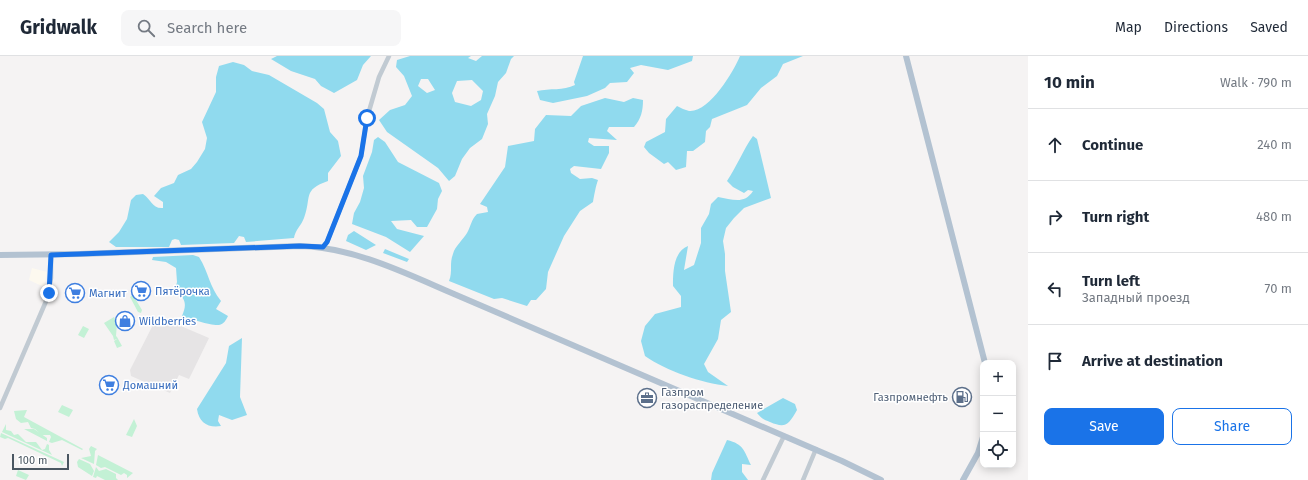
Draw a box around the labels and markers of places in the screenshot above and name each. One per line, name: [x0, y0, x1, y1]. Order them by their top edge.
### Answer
supermarket icon: Пятёрочка: [130, 280, 152, 302]
supermarket icon: Магнит: [64, 282, 86, 304]
place label: Пятёрочка: [155, 285, 210, 298]
place label: Магнит: [89, 287, 126, 300]
shop icon: Wildberries: [114, 310, 136, 332]
place label: Wildberries: [139, 315, 196, 328]
supermarket icon: Домашний: [98, 374, 120, 396]
place label: Домашний: [122, 379, 178, 392]
place label: Газпром газораспределение: [661, 386, 763, 412]
fuel station icon: Газпромнефть: [951, 386, 973, 408]
office icon: Газпром газораспределение: [636, 387, 658, 409]
place label: Газпромнефть: [873, 391, 948, 404]

